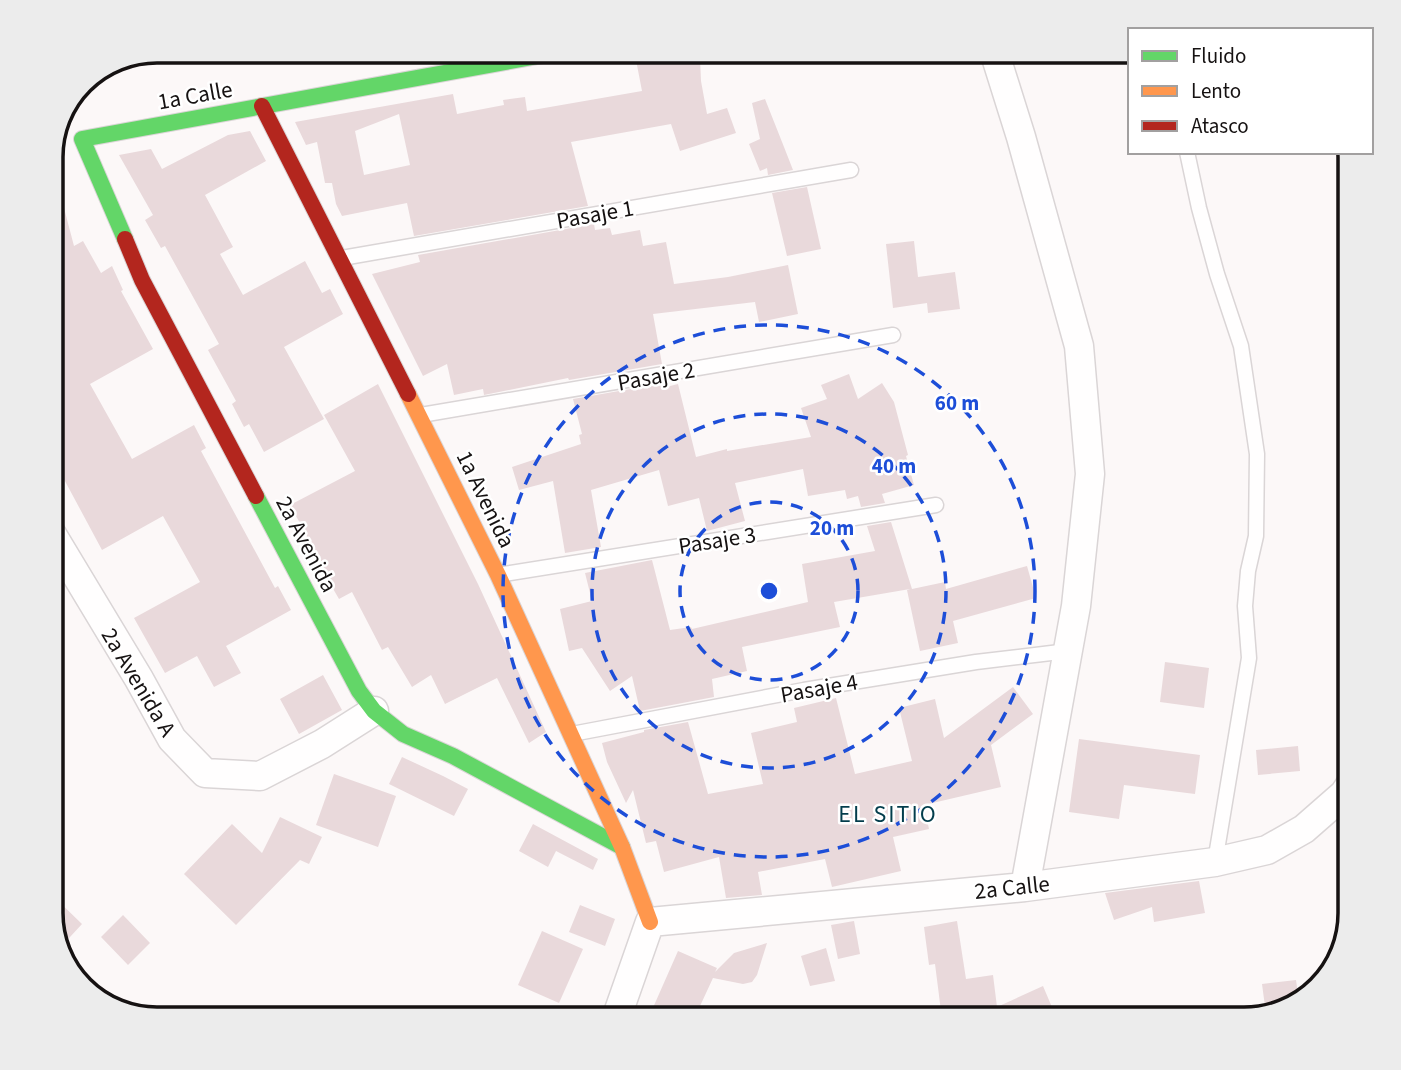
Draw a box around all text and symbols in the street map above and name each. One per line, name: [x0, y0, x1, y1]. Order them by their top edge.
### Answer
legend: [1128, 28, 1373, 154]
text: Fluido: [1191, 41, 1246, 71]
street label: 1a Calle: [155, 73, 235, 118]
text: Lento: [1191, 76, 1241, 106]
text: Atasco: [1191, 111, 1249, 141]
street label: Pasaje 1: [554, 191, 636, 238]
street label: Pasaje 2: [615, 353, 697, 400]
text: 60 m: [935, 388, 979, 418]
street label: 1a Avenida: [448, 445, 523, 553]
text: 40 m: [872, 451, 916, 481]
street label: 2a Avenida: [267, 490, 346, 598]
text: 20 m: [810, 513, 854, 543]
street label: Pasaje 3: [676, 518, 758, 563]
centre of rings: [757, 579, 781, 603]
street label: 2a Avenida A: [93, 622, 184, 743]
street label: Pasaje 4: [778, 665, 860, 712]
district label: EL SITIO: [838, 797, 938, 832]
street label: 2a Calle: [973, 867, 1051, 908]

